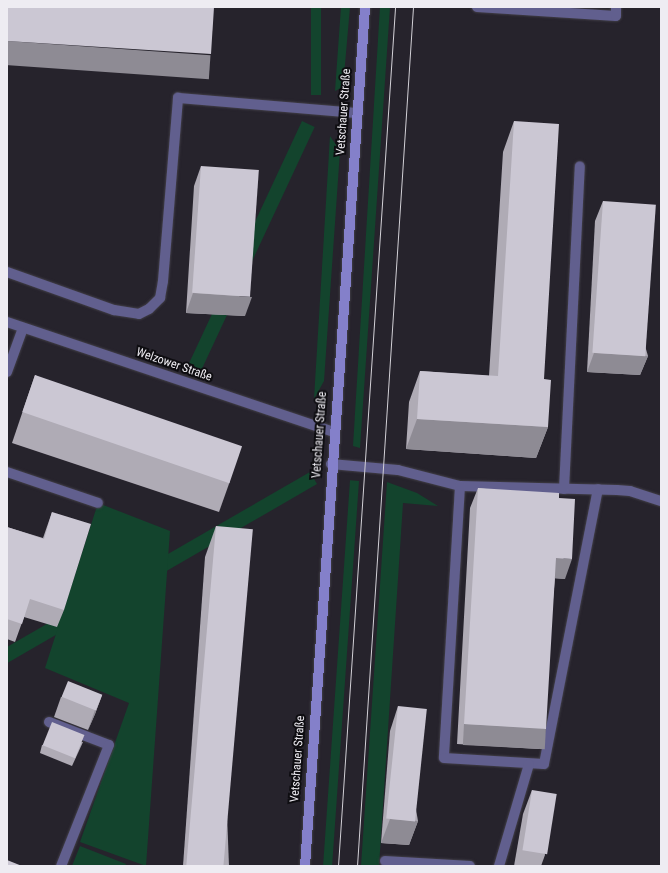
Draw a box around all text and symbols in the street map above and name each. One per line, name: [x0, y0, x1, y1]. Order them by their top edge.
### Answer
street label: Vetschauer Straße: [334, 68, 354, 156]
street label: Welzower Straße: [134, 345, 214, 385]
street label: Vetschauer Straße: [310, 391, 330, 479]
street label: Vetschauer Straße: [288, 715, 308, 803]

